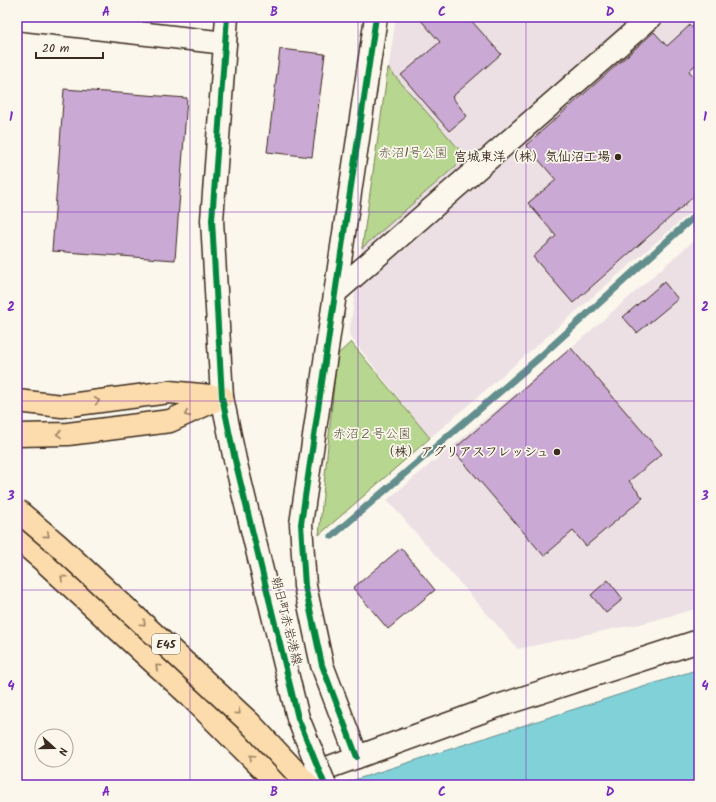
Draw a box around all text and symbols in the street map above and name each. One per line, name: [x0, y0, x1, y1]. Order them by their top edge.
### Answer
text: A: [102, 2, 110, 23]
text: B: [270, 2, 278, 23]
text: C: [438, 2, 446, 23]
text: D: [606, 2, 615, 23]
scale bar: [36, 34, 103, 60]
text: 20 m: [42, 39, 70, 58]
text: 1: [9, 107, 13, 128]
text: 1: [703, 107, 707, 128]
park label: 赤沼1号公園: [378, 143, 448, 164]
place label: 宮城東洋（株）気仙沼工場: [454, 147, 610, 168]
marker: 宮城東洋（株）気仙沼工場: [613, 152, 623, 162]
text: 2: [7, 297, 15, 318]
text: 2: [701, 297, 709, 318]
one-way arrow: [94, 397, 101, 406]
one-way arrow: [183, 409, 190, 417]
park label: 赤沼２号公園: [333, 424, 411, 445]
one-way arrow: [56, 430, 62, 438]
place label: （株）アグリアスフレッシュ: [382, 442, 549, 463]
marker: （株）アグリアスフレッシュ: [552, 447, 562, 457]
text: 3: [6, 486, 15, 507]
text: 3: [700, 486, 709, 507]
one-way arrow: [42, 530, 50, 537]
street label: 朝日町赤岩港線: [265, 574, 307, 669]
one-way arrow: [60, 576, 68, 583]
one-way arrow: [138, 618, 146, 625]
road number: E45: [152, 634, 180, 654]
one-way arrow: [156, 664, 163, 671]
text: 4: [7, 676, 15, 697]
text: 4: [701, 676, 709, 697]
one-way arrow: [233, 707, 241, 714]
north arrow: [34, 728, 74, 768]
text: N: [53, 745, 72, 758]
one-way arrow: [249, 754, 257, 762]
text: A: [102, 782, 110, 802]
text: B: [270, 782, 278, 802]
text: C: [438, 782, 446, 802]
text: D: [606, 782, 615, 802]

